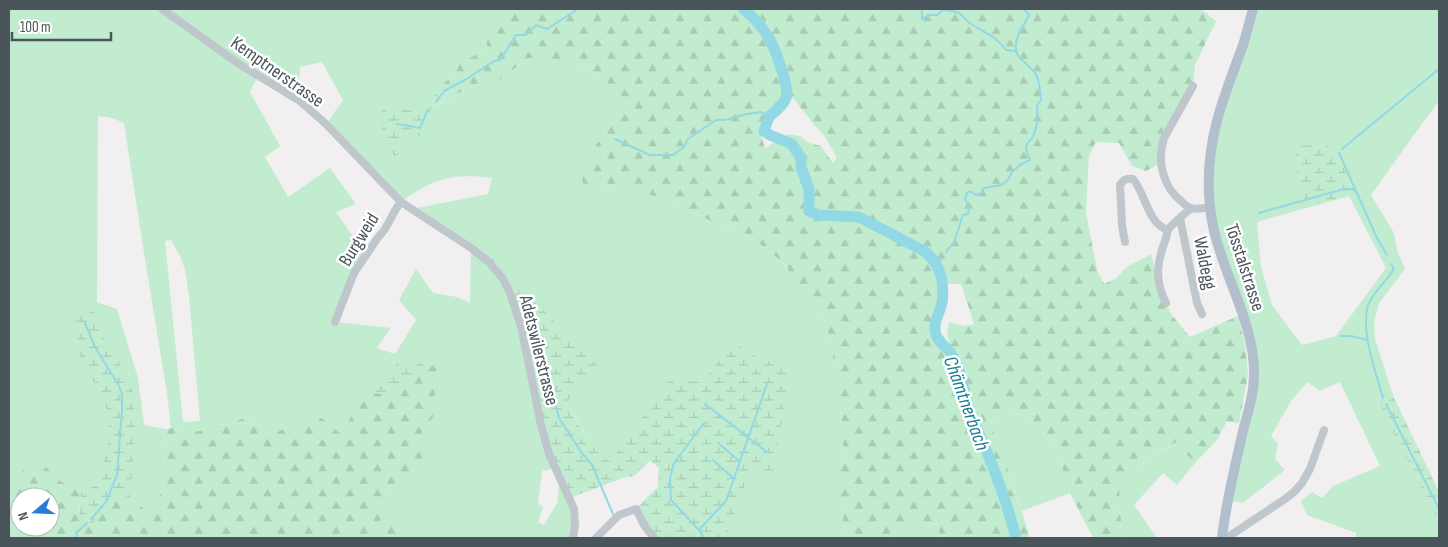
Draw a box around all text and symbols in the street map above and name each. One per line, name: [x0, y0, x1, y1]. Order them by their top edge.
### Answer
scale bar: [12, 10, 111, 42]
text: 100 m: [20, 18, 51, 37]
street label: Kemptnerstrasse: [226, 32, 328, 113]
street label: Burgweid: [334, 209, 385, 271]
street label: Tösstalstrasse: [1220, 221, 1269, 314]
street label: Waldegg: [1188, 235, 1221, 292]
street label: Adetswilerstrasse: [514, 292, 563, 408]
water label: Chämtnerbach: [938, 353, 994, 454]
north arrow: [10, 487, 60, 537]
text: N: [14, 510, 32, 522]

